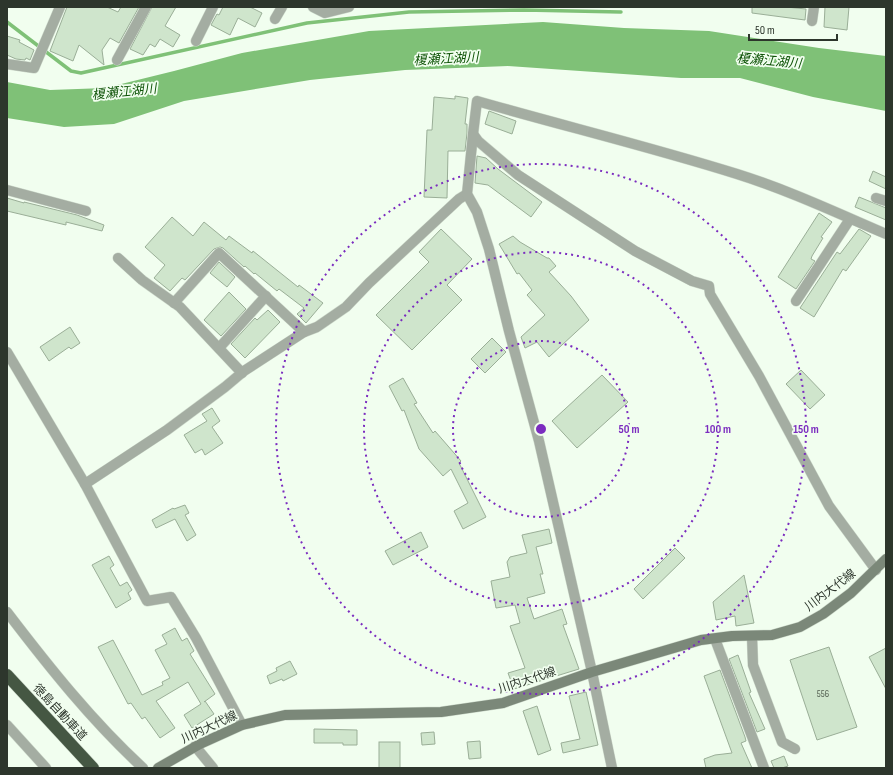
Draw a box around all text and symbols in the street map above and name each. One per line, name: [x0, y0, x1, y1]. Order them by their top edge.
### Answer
scale bar: [749, 16, 837, 42]
text: 50 m: [755, 23, 775, 38]
water label: 榎瀬江湖川: [413, 49, 481, 69]
water label: 榎瀬江湖川: [736, 50, 804, 72]
water label: 榎瀬江湖川: [91, 80, 159, 103]
centre of rings: [534, 422, 548, 436]
text: 50 m: [619, 422, 639, 437]
text: 100 m: [705, 422, 731, 437]
text: 150 m: [793, 422, 819, 437]
street label: 川内大代線: [802, 566, 859, 614]
street label: 川内大代線: [496, 664, 558, 697]
street label: 徳島自動車道: [30, 681, 90, 744]
house number: 556: [817, 688, 829, 700]
street label: 川内大代線: [179, 708, 240, 747]

